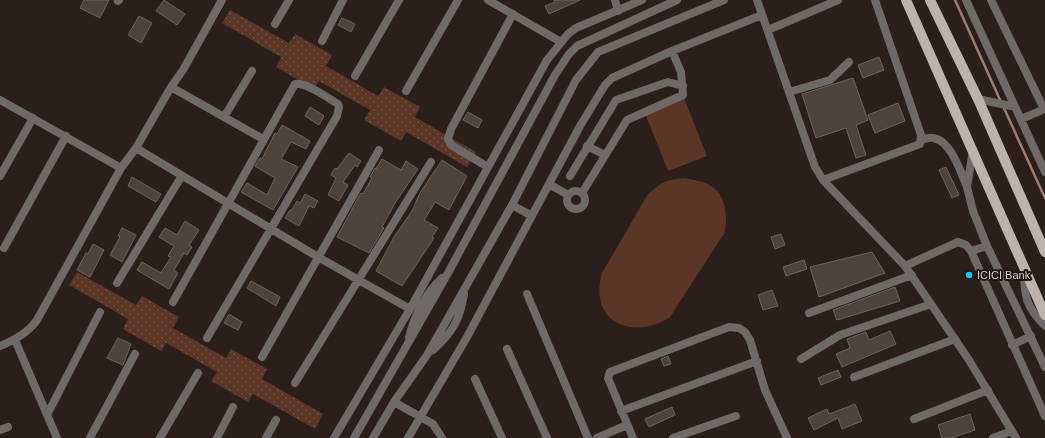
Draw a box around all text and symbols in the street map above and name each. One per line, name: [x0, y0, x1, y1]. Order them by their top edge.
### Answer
place label: ICICI Bank: [977, 269, 1031, 281]
marker: ICICI Bank: [964, 270, 974, 280]

